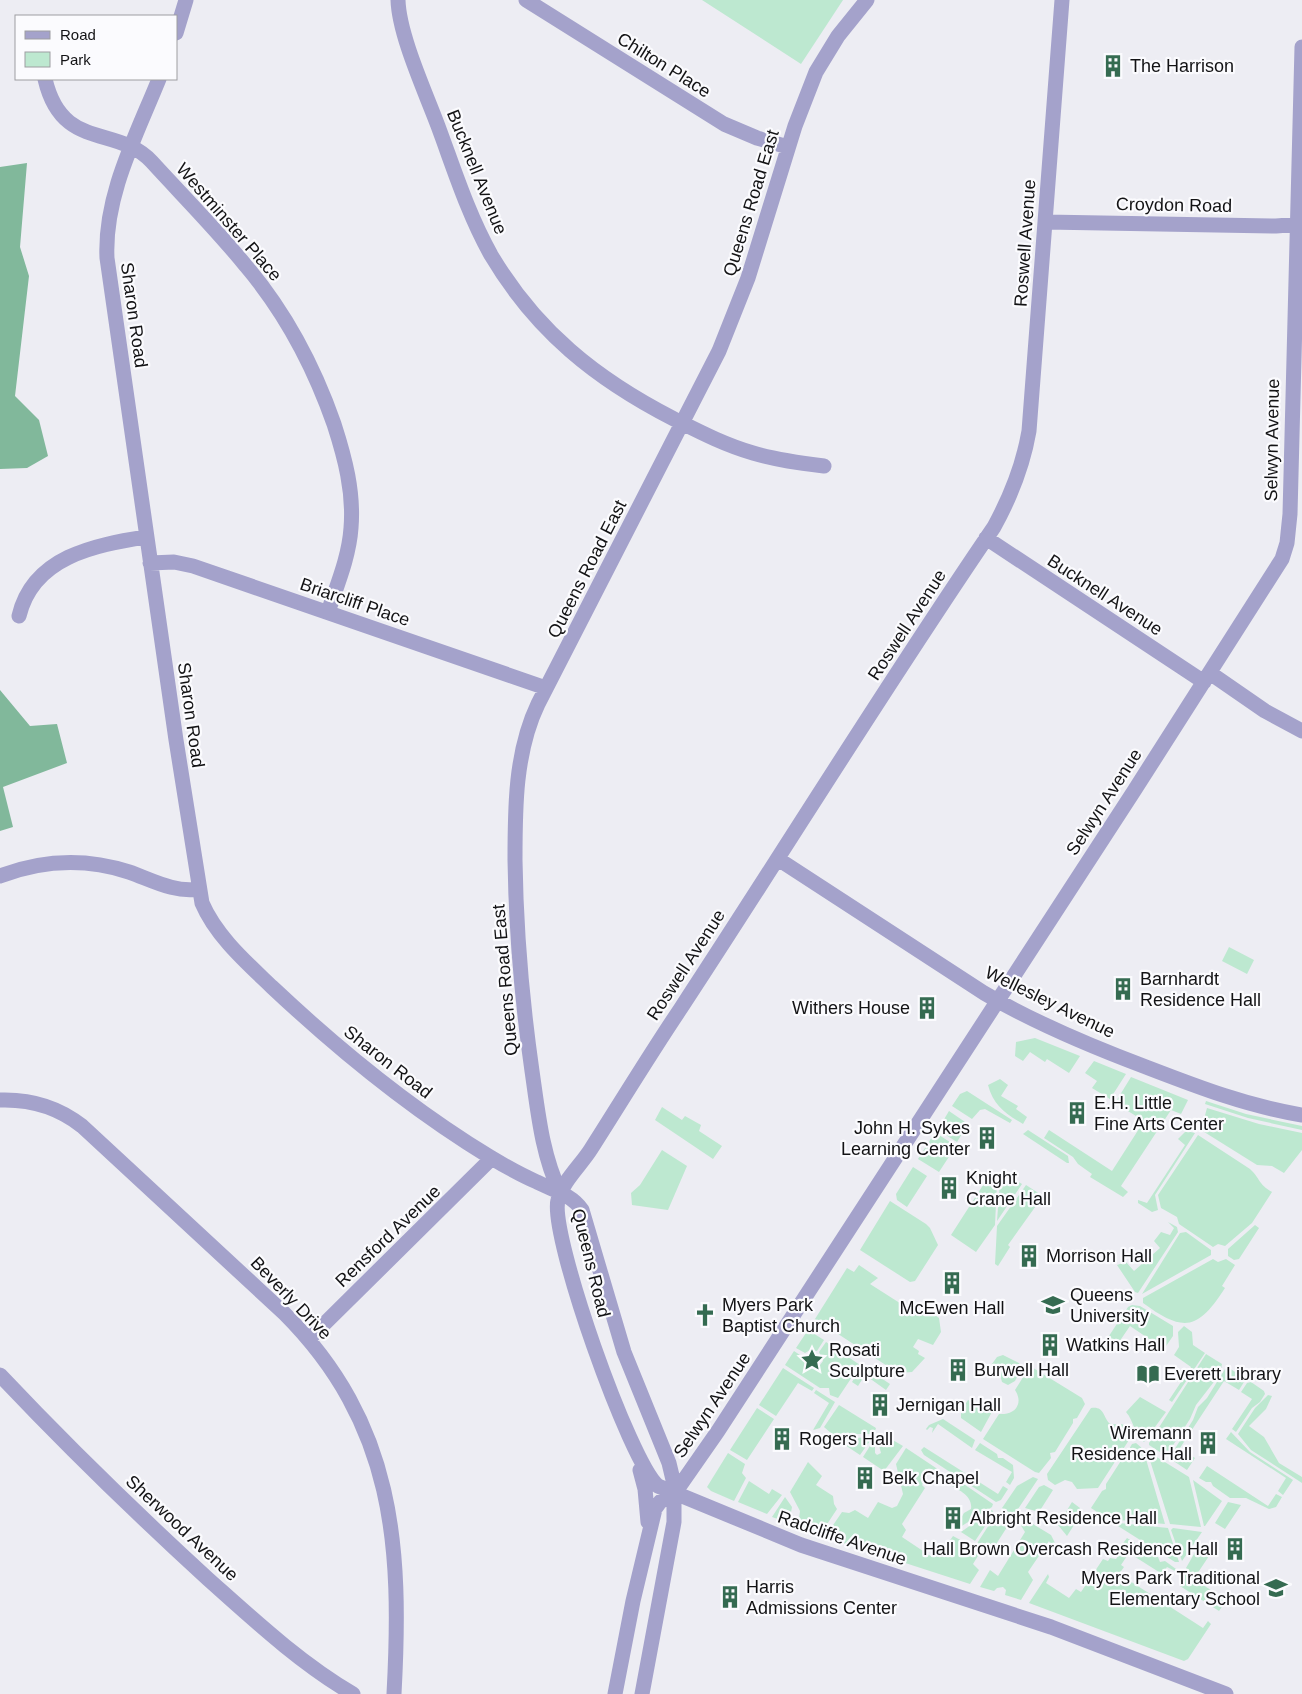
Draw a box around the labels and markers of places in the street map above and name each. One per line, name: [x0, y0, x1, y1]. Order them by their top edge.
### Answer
building icon: The Harrison: [1100, 53, 1126, 79]
place label: The Harrison: [1130, 56, 1234, 76]
place label: Barnhardt Residence Hall: [1140, 969, 1261, 1010]
building icon: Barnhardt Residence Hall: [1110, 976, 1136, 1002]
building icon: Withers House: [914, 995, 940, 1021]
place label: Withers House: [792, 998, 910, 1018]
place label: E.H. Little Fine Arts Center: [1094, 1093, 1224, 1134]
building icon: E.H. Little Fine Arts Center: [1064, 1100, 1090, 1126]
place label: John H. Sykes Learning Center: [841, 1118, 970, 1159]
building icon: John H. Sykes Learning Center: [974, 1125, 1000, 1151]
place label: Knight Crane Hall: [966, 1168, 1051, 1209]
building icon: Knight Crane Hall: [936, 1175, 962, 1201]
building icon: Morrison Hall: [1016, 1243, 1042, 1269]
place label: Morrison Hall: [1046, 1246, 1152, 1266]
building icon: McEwen Hall: [939, 1270, 965, 1296]
place label: Queens University: [1070, 1285, 1149, 1326]
school or university icon: Queens University: [1040, 1292, 1066, 1318]
place label: Myers Park Baptist Church: [722, 1295, 840, 1336]
place label: McEwen Hall: [899, 1298, 1005, 1318]
church icon: Myers Park Baptist Church: [692, 1302, 718, 1328]
building icon: Watkins Hall: [1037, 1332, 1063, 1358]
place label: Watkins Hall: [1066, 1335, 1165, 1355]
place label: Rosati Sculpture: [829, 1340, 905, 1381]
place icon: Rosati Sculpture: [799, 1347, 825, 1373]
building icon: Burwell Hall: [945, 1357, 971, 1383]
place label: Burwell Hall: [974, 1360, 1069, 1380]
library icon: Everett Library: [1135, 1361, 1161, 1387]
place label: Everett Library: [1164, 1364, 1281, 1384]
building icon: Jernigan Hall: [867, 1392, 893, 1418]
place label: Jernigan Hall: [896, 1395, 1001, 1415]
place label: Wiremann Residence Hall: [1071, 1423, 1192, 1464]
building icon: Rogers Hall: [769, 1426, 795, 1452]
place label: Rogers Hall: [799, 1429, 893, 1449]
building icon: Wiremann Residence Hall: [1195, 1430, 1221, 1456]
building icon: Belk Chapel: [852, 1465, 878, 1491]
place label: Belk Chapel: [882, 1468, 979, 1488]
building icon: Albright Residence Hall: [940, 1505, 966, 1531]
place label: Albright Residence Hall: [970, 1508, 1157, 1528]
building icon: Hall Brown Overcash Residence Hall: [1222, 1536, 1248, 1562]
place label: Hall Brown Overcash Residence Hall: [923, 1539, 1218, 1559]
place label: Myers Park Traditional Elementary School: [1081, 1568, 1260, 1609]
school or university icon: Myers Park Traditional Elementary School: [1263, 1575, 1289, 1601]
place label: Harris Admissions Center: [746, 1577, 897, 1618]
building icon: Harris Admissions Center: [717, 1584, 743, 1610]

